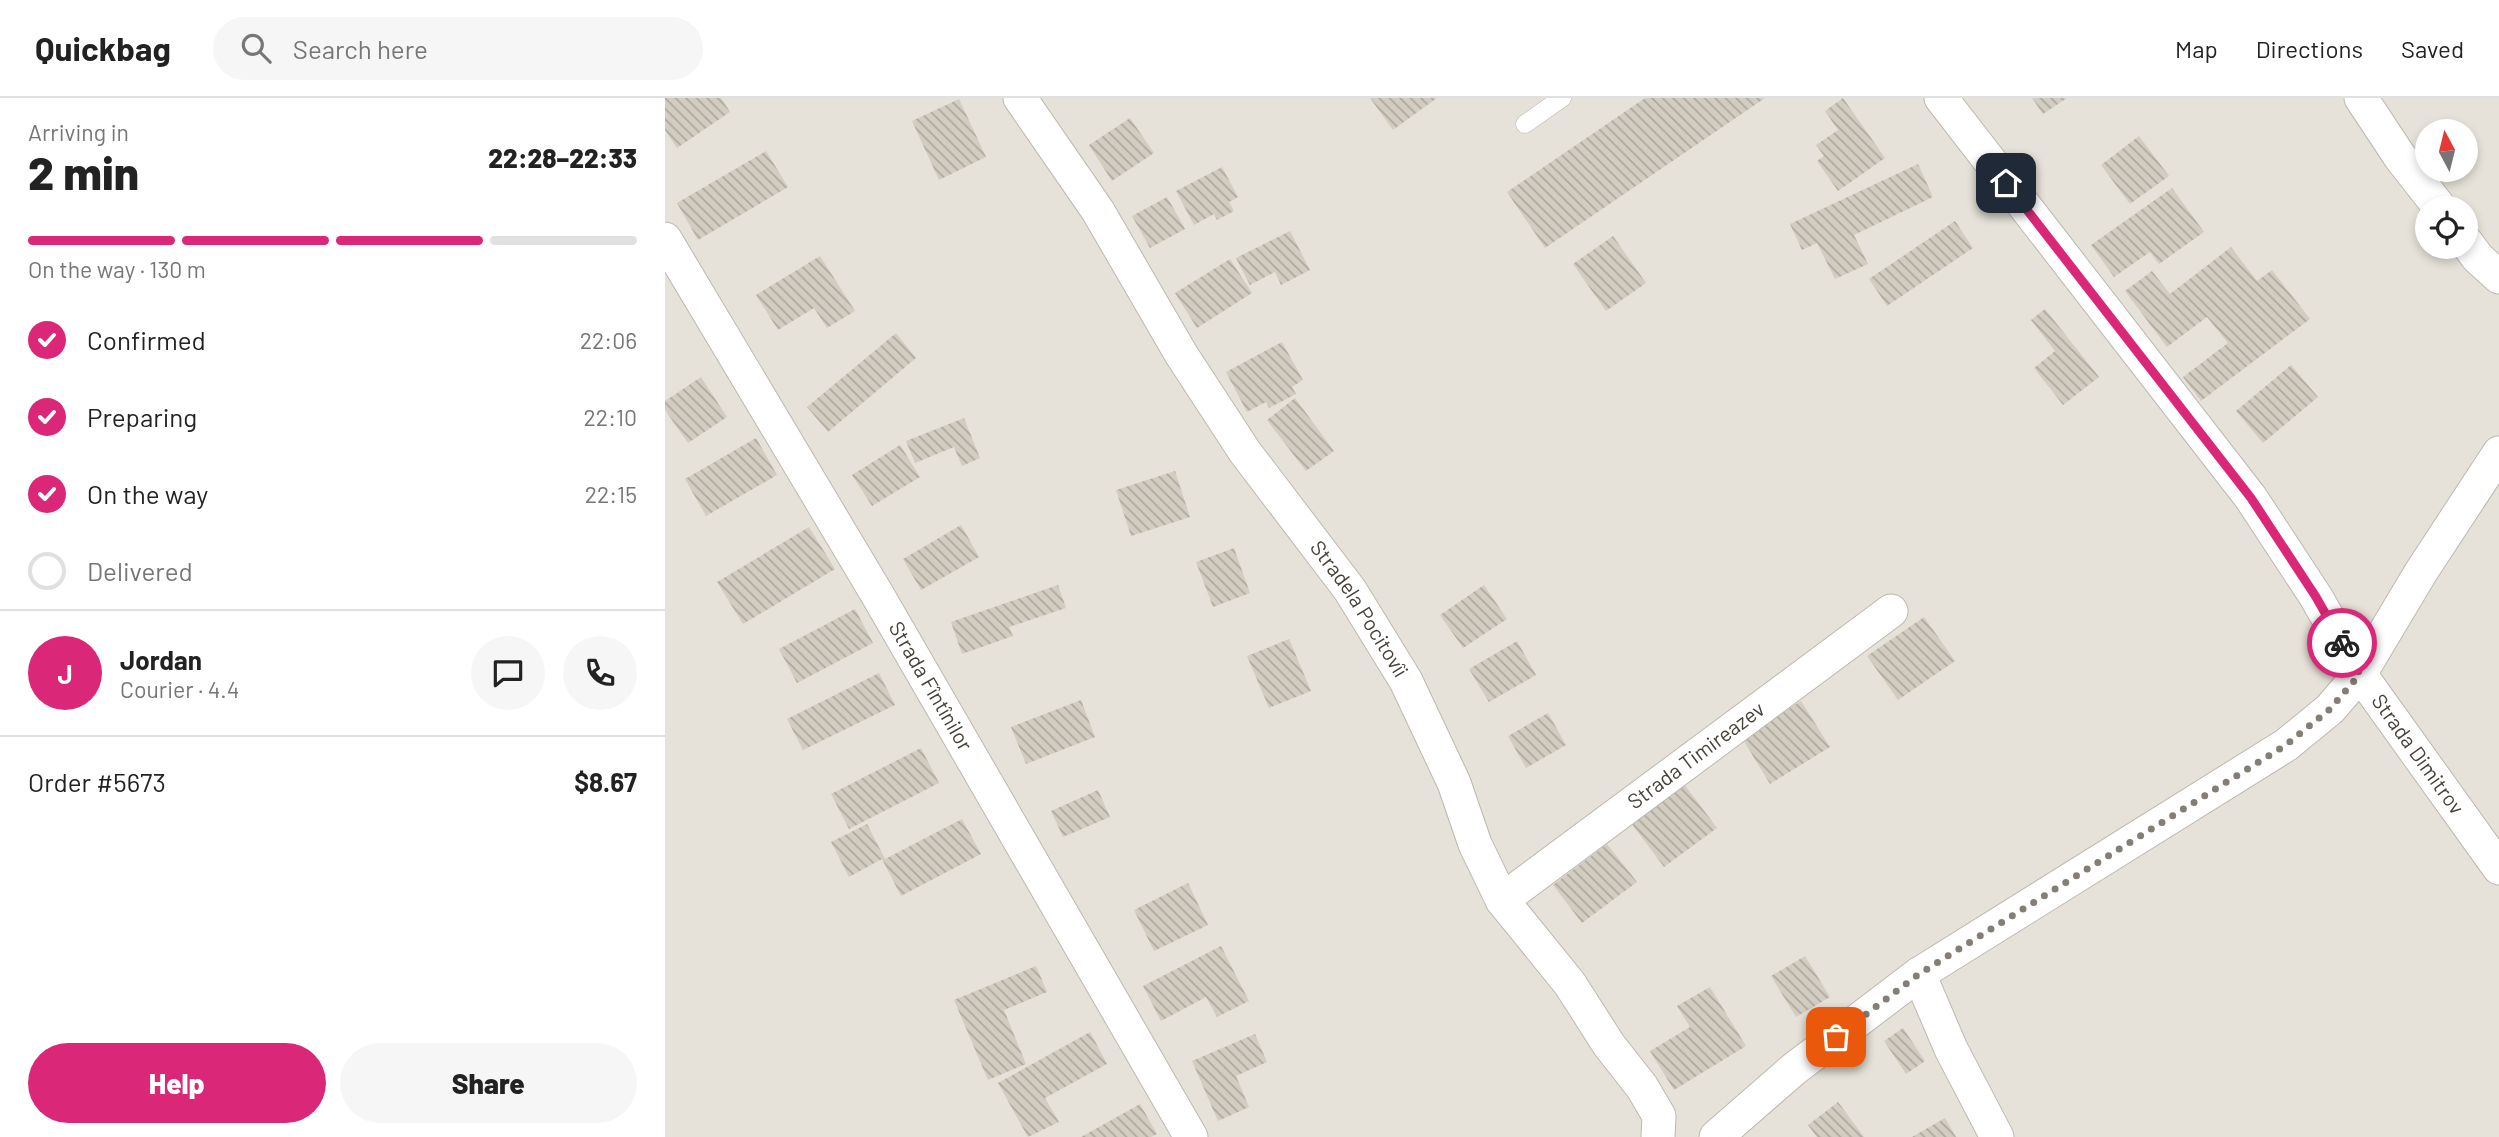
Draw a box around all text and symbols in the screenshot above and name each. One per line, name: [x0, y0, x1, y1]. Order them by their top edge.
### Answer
search box: [213, 17, 703, 80]
text: Quickbag: [35, 28, 171, 68]
icon: search: [237, 29, 275, 67]
text: Search here: [293, 33, 428, 64]
text: Map: [2175, 34, 2218, 63]
text: Directions: [2256, 34, 2363, 63]
text: Saved: [2401, 34, 2464, 63]
text: Arriving in: [28, 118, 129, 146]
north arrow: [2415, 119, 2478, 182]
map controls: [2415, 119, 2478, 259]
text: 22:28–22:33: [488, 142, 637, 173]
text: 2 min: [28, 144, 139, 199]
pin: [1976, 153, 2036, 213]
icon: home: [1987, 164, 2025, 202]
button: locate: [2415, 196, 2478, 259]
text: On the way · 130 m: [28, 255, 206, 283]
icon: check: [28, 321, 66, 359]
text: Confirmed: [87, 324, 206, 355]
text: 22:06: [580, 326, 637, 354]
icon: check: [28, 398, 66, 436]
text: Preparing: [87, 401, 197, 432]
text: 22:10: [584, 403, 637, 431]
icon: check: [28, 475, 66, 513]
text: On the way: [87, 478, 208, 509]
text: 22:15: [585, 480, 637, 508]
street label: Stradela Pocitovîi: [1306, 535, 1414, 681]
text: Delivered: [87, 555, 193, 586]
courier: [2307, 608, 2377, 678]
street label: Strada Fîntînilor: [884, 616, 979, 755]
icon: bike: [2323, 624, 2361, 662]
button: chat: [471, 636, 545, 710]
button: phone: [563, 636, 637, 710]
text: Jordan: [120, 644, 202, 675]
text: J: [57, 658, 73, 689]
text: Courier · 4.4: [120, 675, 239, 703]
street label: Strada Dimitrov: [2367, 688, 2470, 818]
street label: Strada Timireazev: [1622, 696, 1769, 813]
text: Order #5673: [28, 766, 166, 797]
text: $8.67: [574, 766, 637, 797]
pin: [1806, 1007, 1866, 1067]
icon: bag: [1817, 1018, 1855, 1056]
button: Help: [28, 1043, 326, 1123]
button: Share: [340, 1043, 637, 1123]

